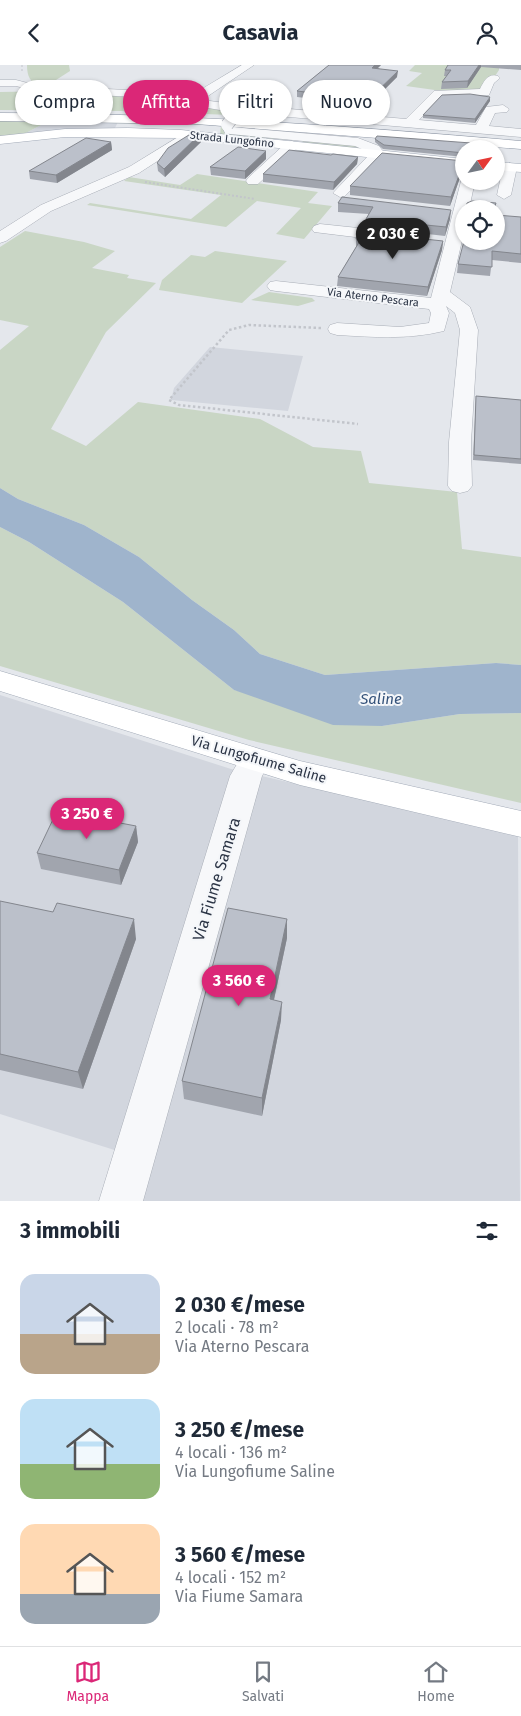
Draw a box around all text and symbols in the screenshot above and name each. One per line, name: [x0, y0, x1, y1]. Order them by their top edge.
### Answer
icon: back: [20, 19, 48, 47]
text: Casavia: [223, 19, 298, 46]
icon: person: [473, 19, 501, 47]
chip: Compra: [15, 80, 113, 125]
chip: Affitta: [123, 80, 209, 125]
chip: Filtri: [219, 80, 292, 125]
chip: Nuovo: [302, 80, 390, 125]
street label: Strada Lungofino: [189, 129, 275, 150]
north arrow: [455, 140, 505, 190]
map controls: [455, 140, 505, 250]
button: locate: [455, 200, 505, 250]
pin: 2 030 €: [347, 217, 439, 260]
text: 2 030 €: [367, 224, 419, 243]
street label: Via Aterno Pescara: [326, 285, 420, 310]
water label: Saline: [359, 690, 402, 708]
street label: Via Lungofiume Saline: [189, 732, 328, 787]
pin: 3 250 €: [41, 797, 133, 840]
text: 3 250 €: [61, 804, 113, 823]
street label: Via Fiume Samara: [189, 815, 244, 943]
pin: 3 560 €: [193, 965, 285, 1007]
text: 3 560 €: [213, 971, 265, 990]
icon: filters: [473, 1217, 501, 1245]
text: 3 immobili: [20, 1218, 120, 1244]
text: 2 030 €/mese: [175, 1292, 305, 1318]
icon: home: [60, 1294, 120, 1354]
text: 2 locali · 78 m²: [175, 1318, 279, 1337]
text: Via Aterno Pescara: [175, 1337, 309, 1356]
text: 3 250 €/mese: [175, 1417, 304, 1443]
icon: home: [60, 1419, 120, 1479]
text: 4 locali · 136 m²: [175, 1443, 287, 1462]
text: Via Lungofiume Saline: [175, 1462, 335, 1481]
text: 3 560 €/mese: [175, 1542, 305, 1568]
icon: home: [60, 1544, 120, 1604]
text: 4 locali · 152 m²: [175, 1568, 286, 1587]
text: Via Fiume Samara: [175, 1587, 303, 1606]
tab: Mappa: [66, 1658, 109, 1705]
tab: Salvati: [242, 1658, 284, 1705]
tab: Home: [417, 1658, 455, 1705]

